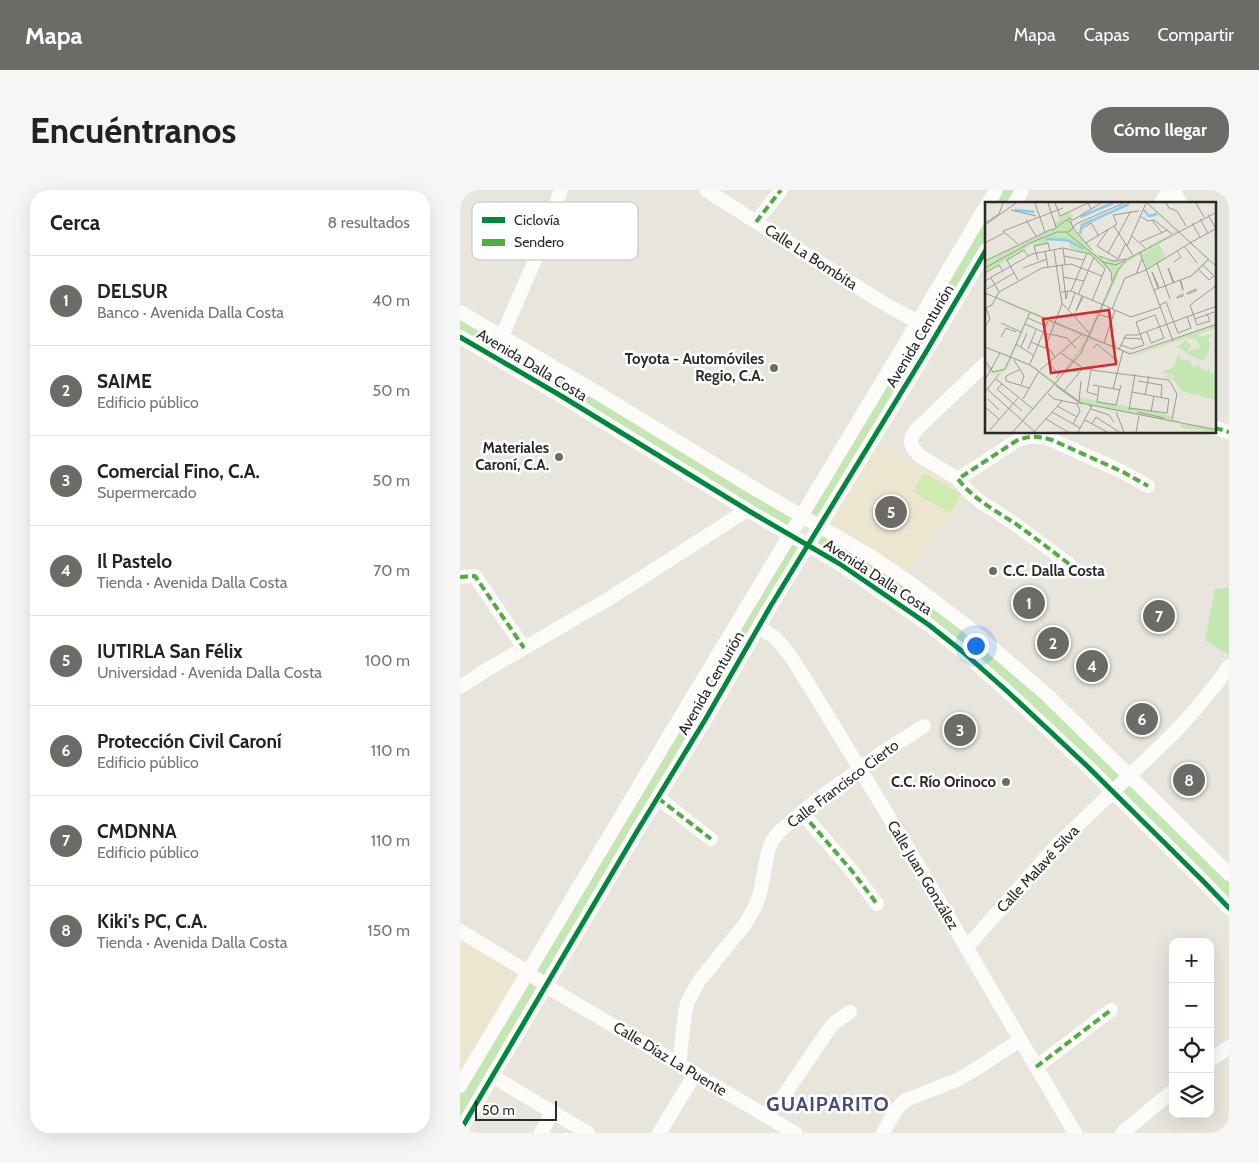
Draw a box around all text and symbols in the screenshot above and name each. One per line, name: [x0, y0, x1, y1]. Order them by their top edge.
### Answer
text: Mapa: [25, 21, 82, 50]
text: Mapa: [1014, 24, 1056, 46]
text: Capas: [1084, 24, 1130, 46]
text: Compartir: [1158, 24, 1234, 46]
button: Cómo llegar: [1091, 107, 1229, 153]
text: Encuéntranos: [30, 109, 236, 152]
legend: [472, 202, 638, 260]
inset map: [985, 202, 1216, 434]
text: Cerca: [50, 210, 100, 235]
text: Ciclovía: [514, 211, 560, 229]
text: 8 resultados: [328, 213, 410, 232]
street label: Calle La Bombita: [761, 220, 861, 294]
text: Sendero: [514, 233, 564, 251]
text: DELSUR: [97, 280, 168, 303]
street label: Avenida Centurión: [882, 281, 958, 391]
text: 1: [63, 291, 69, 310]
text: 40 m: [372, 291, 410, 310]
text: Banco · Avenida Dalla Costa: [97, 303, 284, 322]
street label: Avenida Dalla Costa: [474, 325, 591, 405]
place label: Toyota - Automóviles Regio, C.A.: [625, 350, 764, 385]
marker: Toyota - Automóviles Regio, C.A.: [768, 362, 780, 374]
text: SAIME: [97, 370, 152, 393]
text: 2: [62, 381, 70, 400]
text: 50 m: [373, 381, 410, 400]
text: Edificio público: [97, 393, 199, 412]
place label: Materiales Caroní, C.A.: [475, 439, 549, 474]
marker: Materiales Caroní, C.A.: [553, 451, 565, 463]
text: Comercial Fino, C.A.: [97, 460, 260, 483]
text: 3: [62, 471, 70, 490]
text: 50 m: [373, 471, 410, 490]
text: Supermercado: [97, 483, 197, 502]
pin: 5: [875, 493, 907, 531]
street label: Avenida Dalla Costa: [820, 535, 936, 619]
text: Il Pastelo: [97, 550, 172, 573]
text: 4: [61, 561, 71, 580]
text: 70 m: [373, 561, 410, 580]
place label: C.C. Dalla Costa: [1003, 562, 1105, 580]
marker: C.C. Dalla Costa: [987, 565, 999, 577]
text: Tienda · Avenida Dalla Costa: [97, 573, 287, 592]
pin: 1: [1013, 584, 1045, 622]
pin: 7: [1143, 597, 1175, 635]
pin: 2: [1037, 624, 1069, 662]
street label: Avenida Centurión: [674, 628, 748, 738]
your location: [963, 633, 989, 659]
text: IUTIRLA San Félix: [97, 640, 243, 663]
pin: 4: [1076, 647, 1108, 685]
text: 5: [62, 651, 70, 670]
text: 100 m: [365, 651, 410, 670]
text: Universidad · Avenida Dalla Costa: [97, 663, 322, 682]
pin: 6: [1126, 700, 1158, 738]
pin: 3: [944, 711, 976, 749]
text: Protección Civil Caroní: [97, 730, 282, 753]
street label: Calle Francisco Cierto: [784, 736, 902, 832]
text: 6: [62, 741, 71, 760]
text: 110 m: [371, 741, 410, 760]
text: Edificio público: [97, 753, 199, 772]
pin: 8: [1173, 761, 1205, 799]
place label: C.C. Río Orinoco: [891, 773, 996, 791]
marker: C.C. Río Orinoco: [1000, 776, 1012, 788]
street label: Calle Juan González: [883, 817, 963, 933]
text: CMDNNA: [97, 820, 177, 843]
street label: Calle Malavé Silva: [993, 821, 1083, 916]
text: 7: [62, 831, 70, 850]
text: 110 m: [371, 831, 410, 850]
text: Edificio público: [97, 843, 199, 862]
text: Kiki's PC, C.A.: [97, 910, 207, 933]
text: 8: [61, 921, 71, 940]
text: 150 m: [367, 921, 410, 940]
text: Tienda · Avenida Dalla Costa: [97, 933, 287, 952]
map controls: [1169, 938, 1214, 1118]
button: +: [1169, 938, 1214, 983]
button: −: [1169, 983, 1214, 1028]
street label: Calle Díaz La Puente: [610, 1018, 730, 1100]
button: locate: [1169, 1028, 1214, 1073]
button: layers: [1169, 1073, 1214, 1118]
district label: GUAIPARITO: [766, 1092, 890, 1116]
scale bar: [475, 1098, 558, 1121]
text: 50 m: [482, 1101, 515, 1119]

